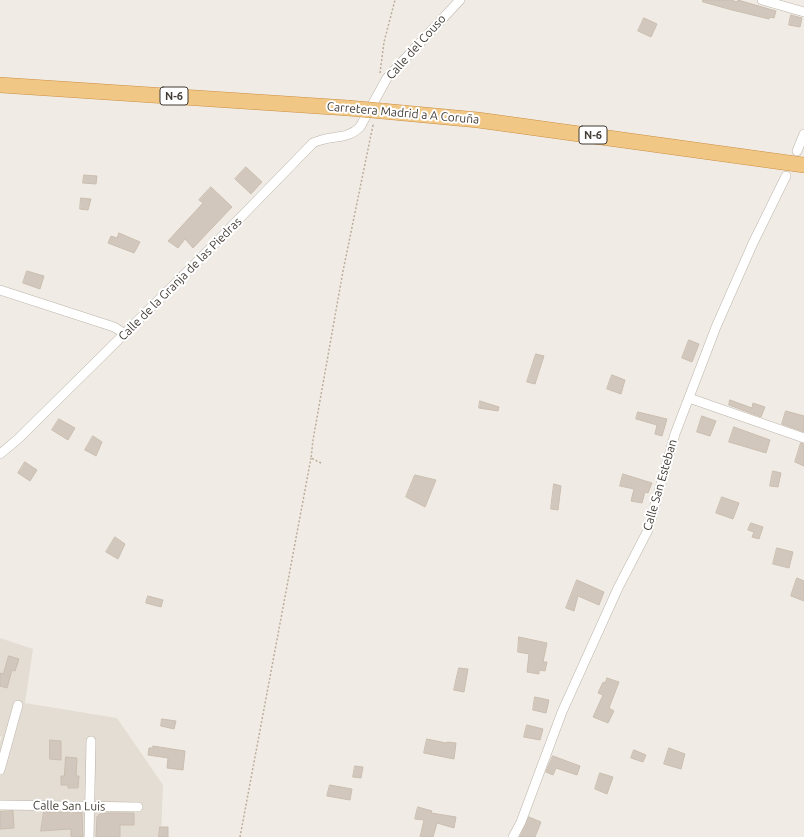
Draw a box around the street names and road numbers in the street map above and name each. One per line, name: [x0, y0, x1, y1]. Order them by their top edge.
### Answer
street label: Calle del Couso: [383, 12, 449, 82]
road number: N-6: [160, 87, 188, 105]
street label: Carretera Madrid a A Coruña: [326, 99, 480, 127]
road number: N-6: [579, 126, 607, 144]
street label: Calle de la Granja de las Piedras: [115, 214, 245, 344]
street label: Calle San Esteban: [640, 438, 680, 532]
street label: Calle San Luis: [33, 798, 105, 814]

